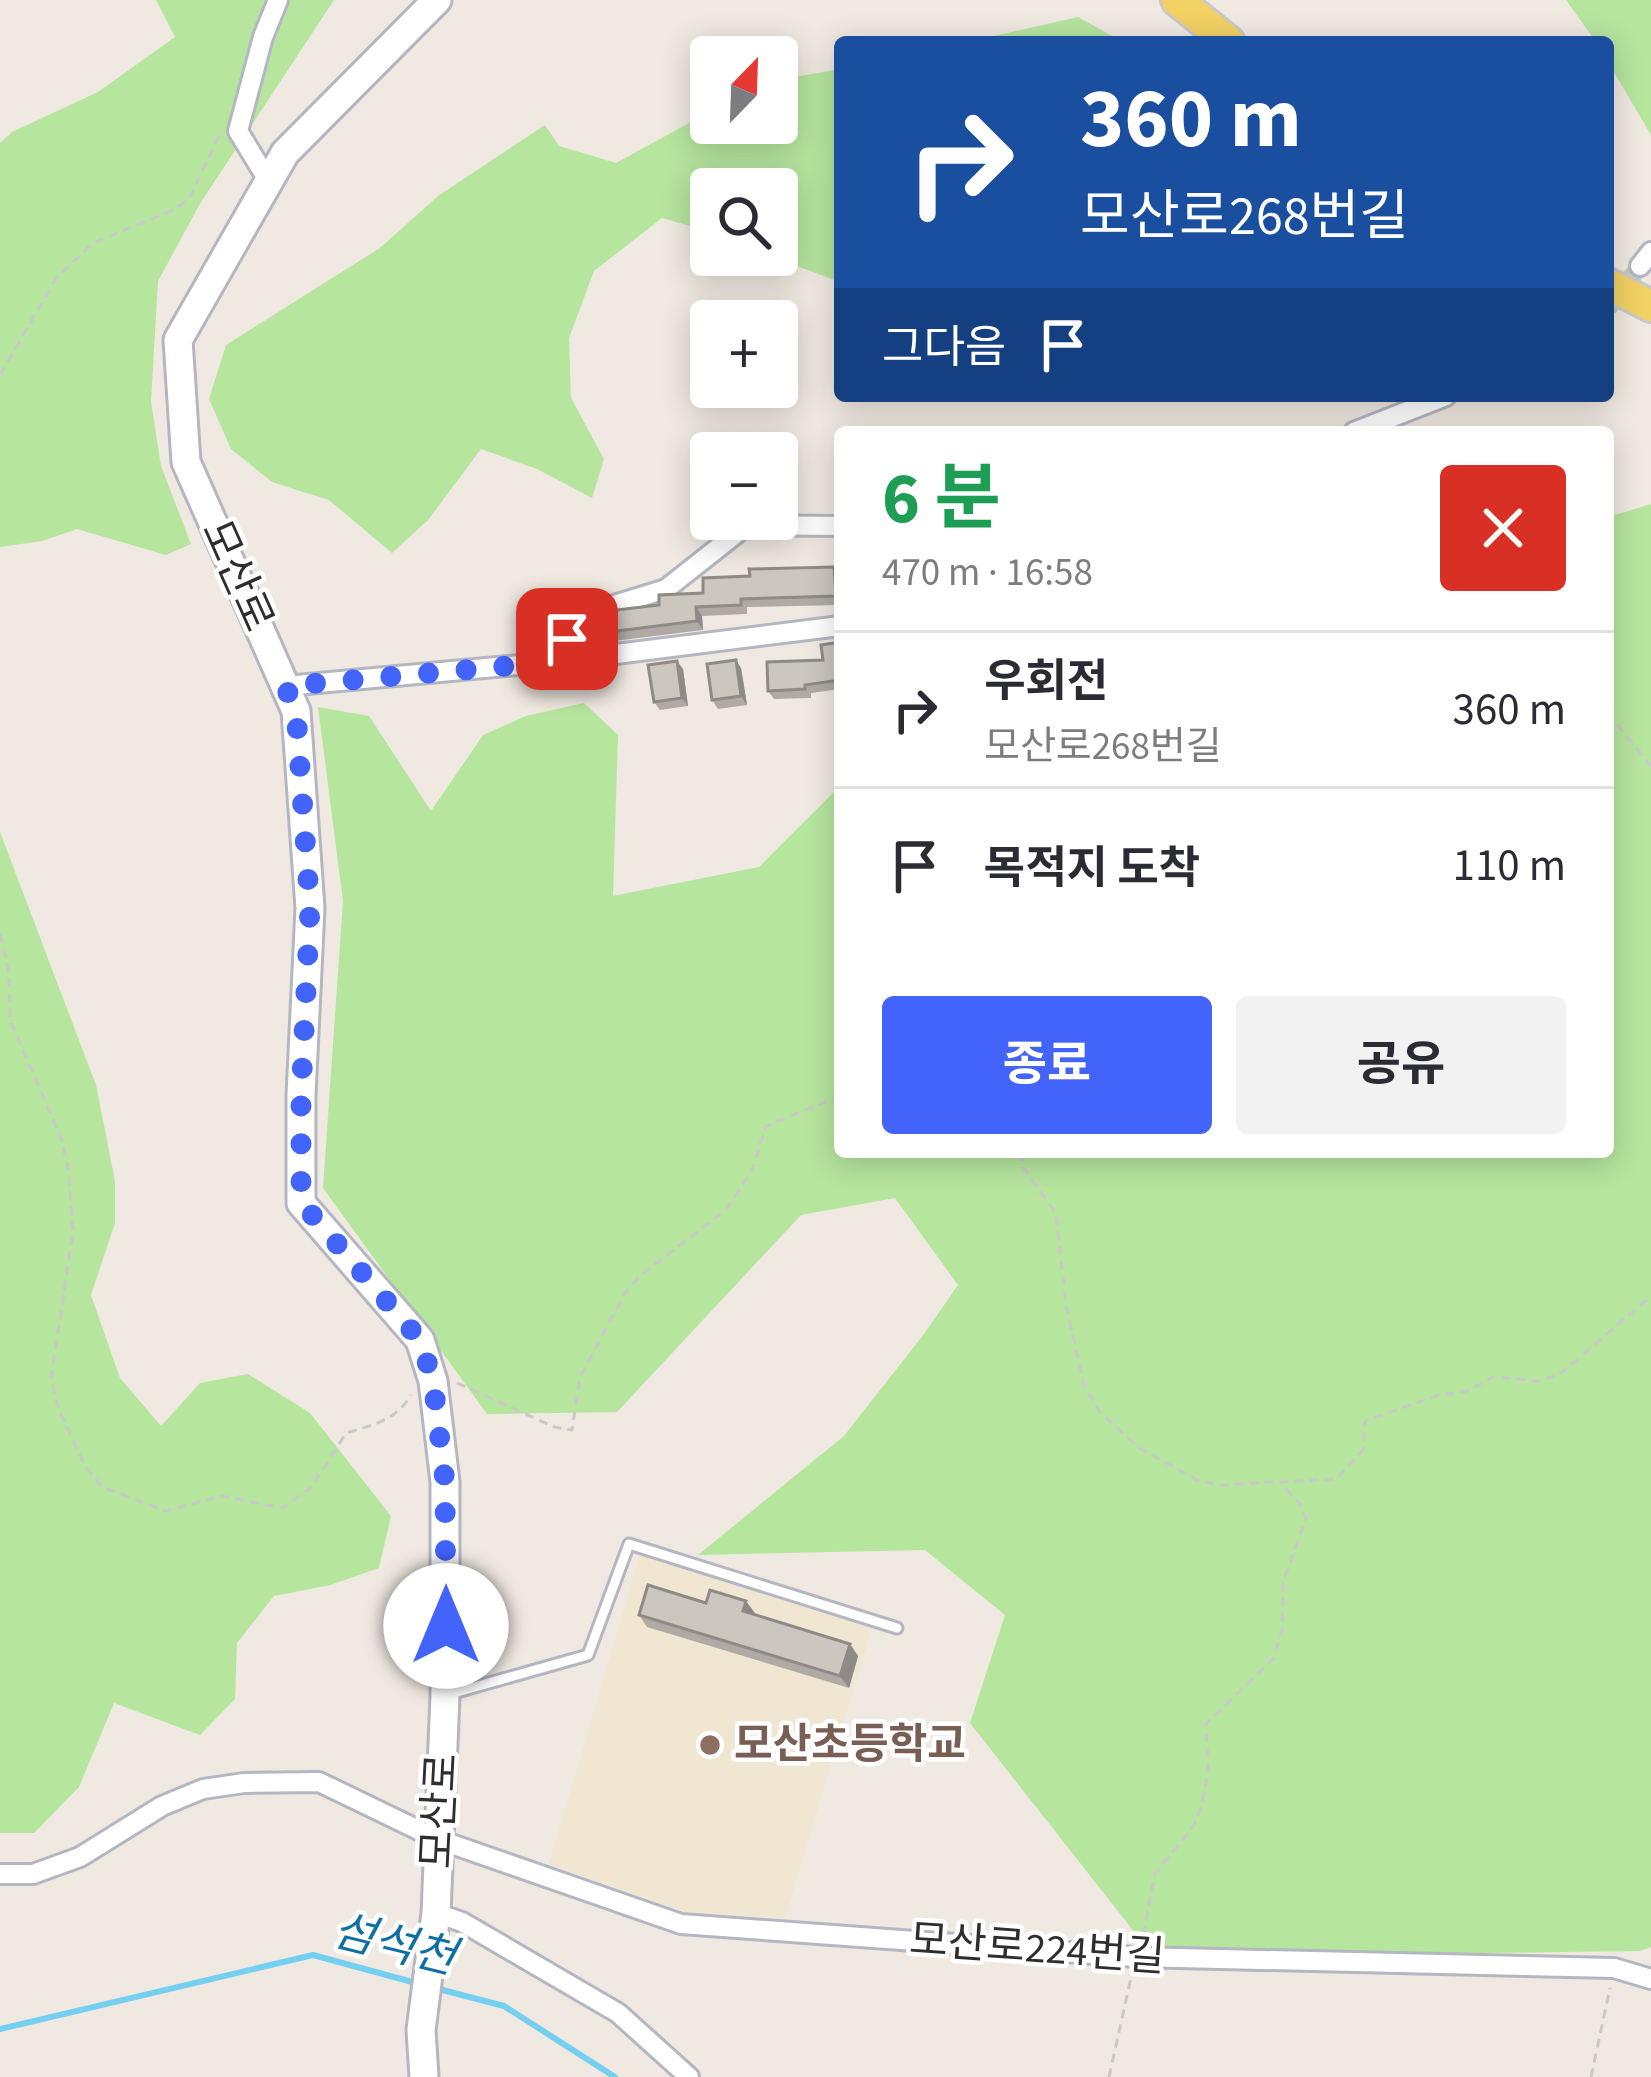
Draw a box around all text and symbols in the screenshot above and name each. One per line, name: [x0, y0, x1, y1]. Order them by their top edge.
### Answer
north arrow: [690, 36, 798, 144]
map controls: [690, 36, 798, 540]
text: 360 m: [1080, 60, 1302, 180]
icon: right: [882, 84, 1038, 240]
button: search: [690, 168, 798, 276]
text: 모산로268번길: [1080, 179, 1409, 256]
button: +: [690, 300, 798, 408]
icon: arrive: [1030, 312, 1096, 378]
text: 그다음: [882, 316, 1006, 380]
button: −: [690, 432, 798, 540]
text: 6 분: [882, 448, 1001, 551]
button: close: [1440, 465, 1566, 591]
street label: 모산로: [186, 511, 288, 641]
text: 470 m · 16:58: [882, 545, 1093, 601]
pin: [516, 588, 618, 690]
icon: arrive: [534, 606, 600, 672]
text: 우회전: [984, 650, 1108, 714]
icon: right: [882, 677, 948, 743]
text: 360 m: [1453, 678, 1566, 742]
text: 모산로268번길: [984, 719, 1222, 775]
icon: arrive: [882, 833, 948, 899]
text: 110 m: [1453, 834, 1566, 898]
text: 목적지 도착: [984, 837, 1200, 901]
button: 종료: [882, 996, 1212, 1134]
button: 공유: [1236, 996, 1566, 1134]
position arrow: [383, 1563, 509, 1689]
place label: 모산초등학교: [734, 1715, 966, 1775]
marker: 모산초등학교: [697, 1732, 723, 1758]
street label: 모산로: [407, 1752, 473, 1870]
water label: 섬석천: [326, 1899, 466, 1992]
street label: 모산로224번길: [907, 1910, 1167, 1988]

